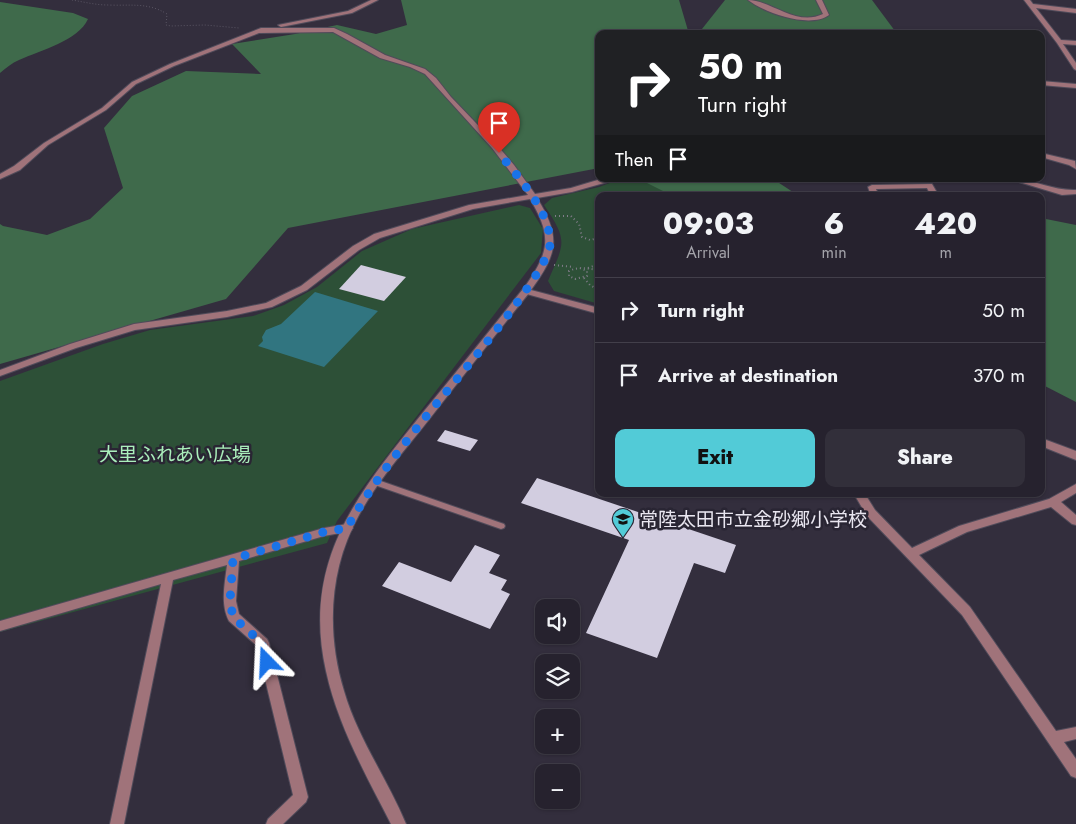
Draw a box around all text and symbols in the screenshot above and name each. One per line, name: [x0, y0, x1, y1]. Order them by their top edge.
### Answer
text: 50 m: [698, 42, 783, 92]
icon: right: [615, 50, 680, 115]
text: Turn right: [698, 88, 786, 120]
pin: [478, 102, 520, 153]
icon: arrive: [485, 109, 513, 137]
icon: arrive: [664, 145, 692, 173]
text: Then: [615, 146, 654, 173]
text: 09:03: [663, 202, 754, 245]
text: 6: [824, 202, 844, 245]
text: 420: [914, 202, 977, 245]
text: Arrival: [686, 241, 730, 264]
text: min: [822, 241, 847, 264]
text: m: [940, 241, 952, 264]
icon: right: [615, 296, 643, 324]
text: Turn right: [658, 297, 744, 324]
text: 50 m: [982, 297, 1025, 324]
icon: arrive: [615, 361, 643, 389]
text: Arrive at destination: [658, 362, 838, 389]
text: 370 m: [973, 362, 1025, 389]
button: Exit: [615, 429, 815, 487]
button: Share: [825, 429, 1025, 487]
park label: 大里ふれあい広場: [99, 441, 251, 468]
place label: 常陸太田市立金砂郷小学校: [639, 506, 867, 533]
school or university icon: 常陸太田市立金砂郷小学校: [611, 507, 635, 538]
map controls: [535, 599, 580, 809]
button: sound: [535, 599, 580, 644]
position arrow: [240, 635, 292, 687]
button: layers: [535, 654, 580, 699]
button: +: [535, 709, 580, 754]
button: −: [535, 764, 580, 809]

